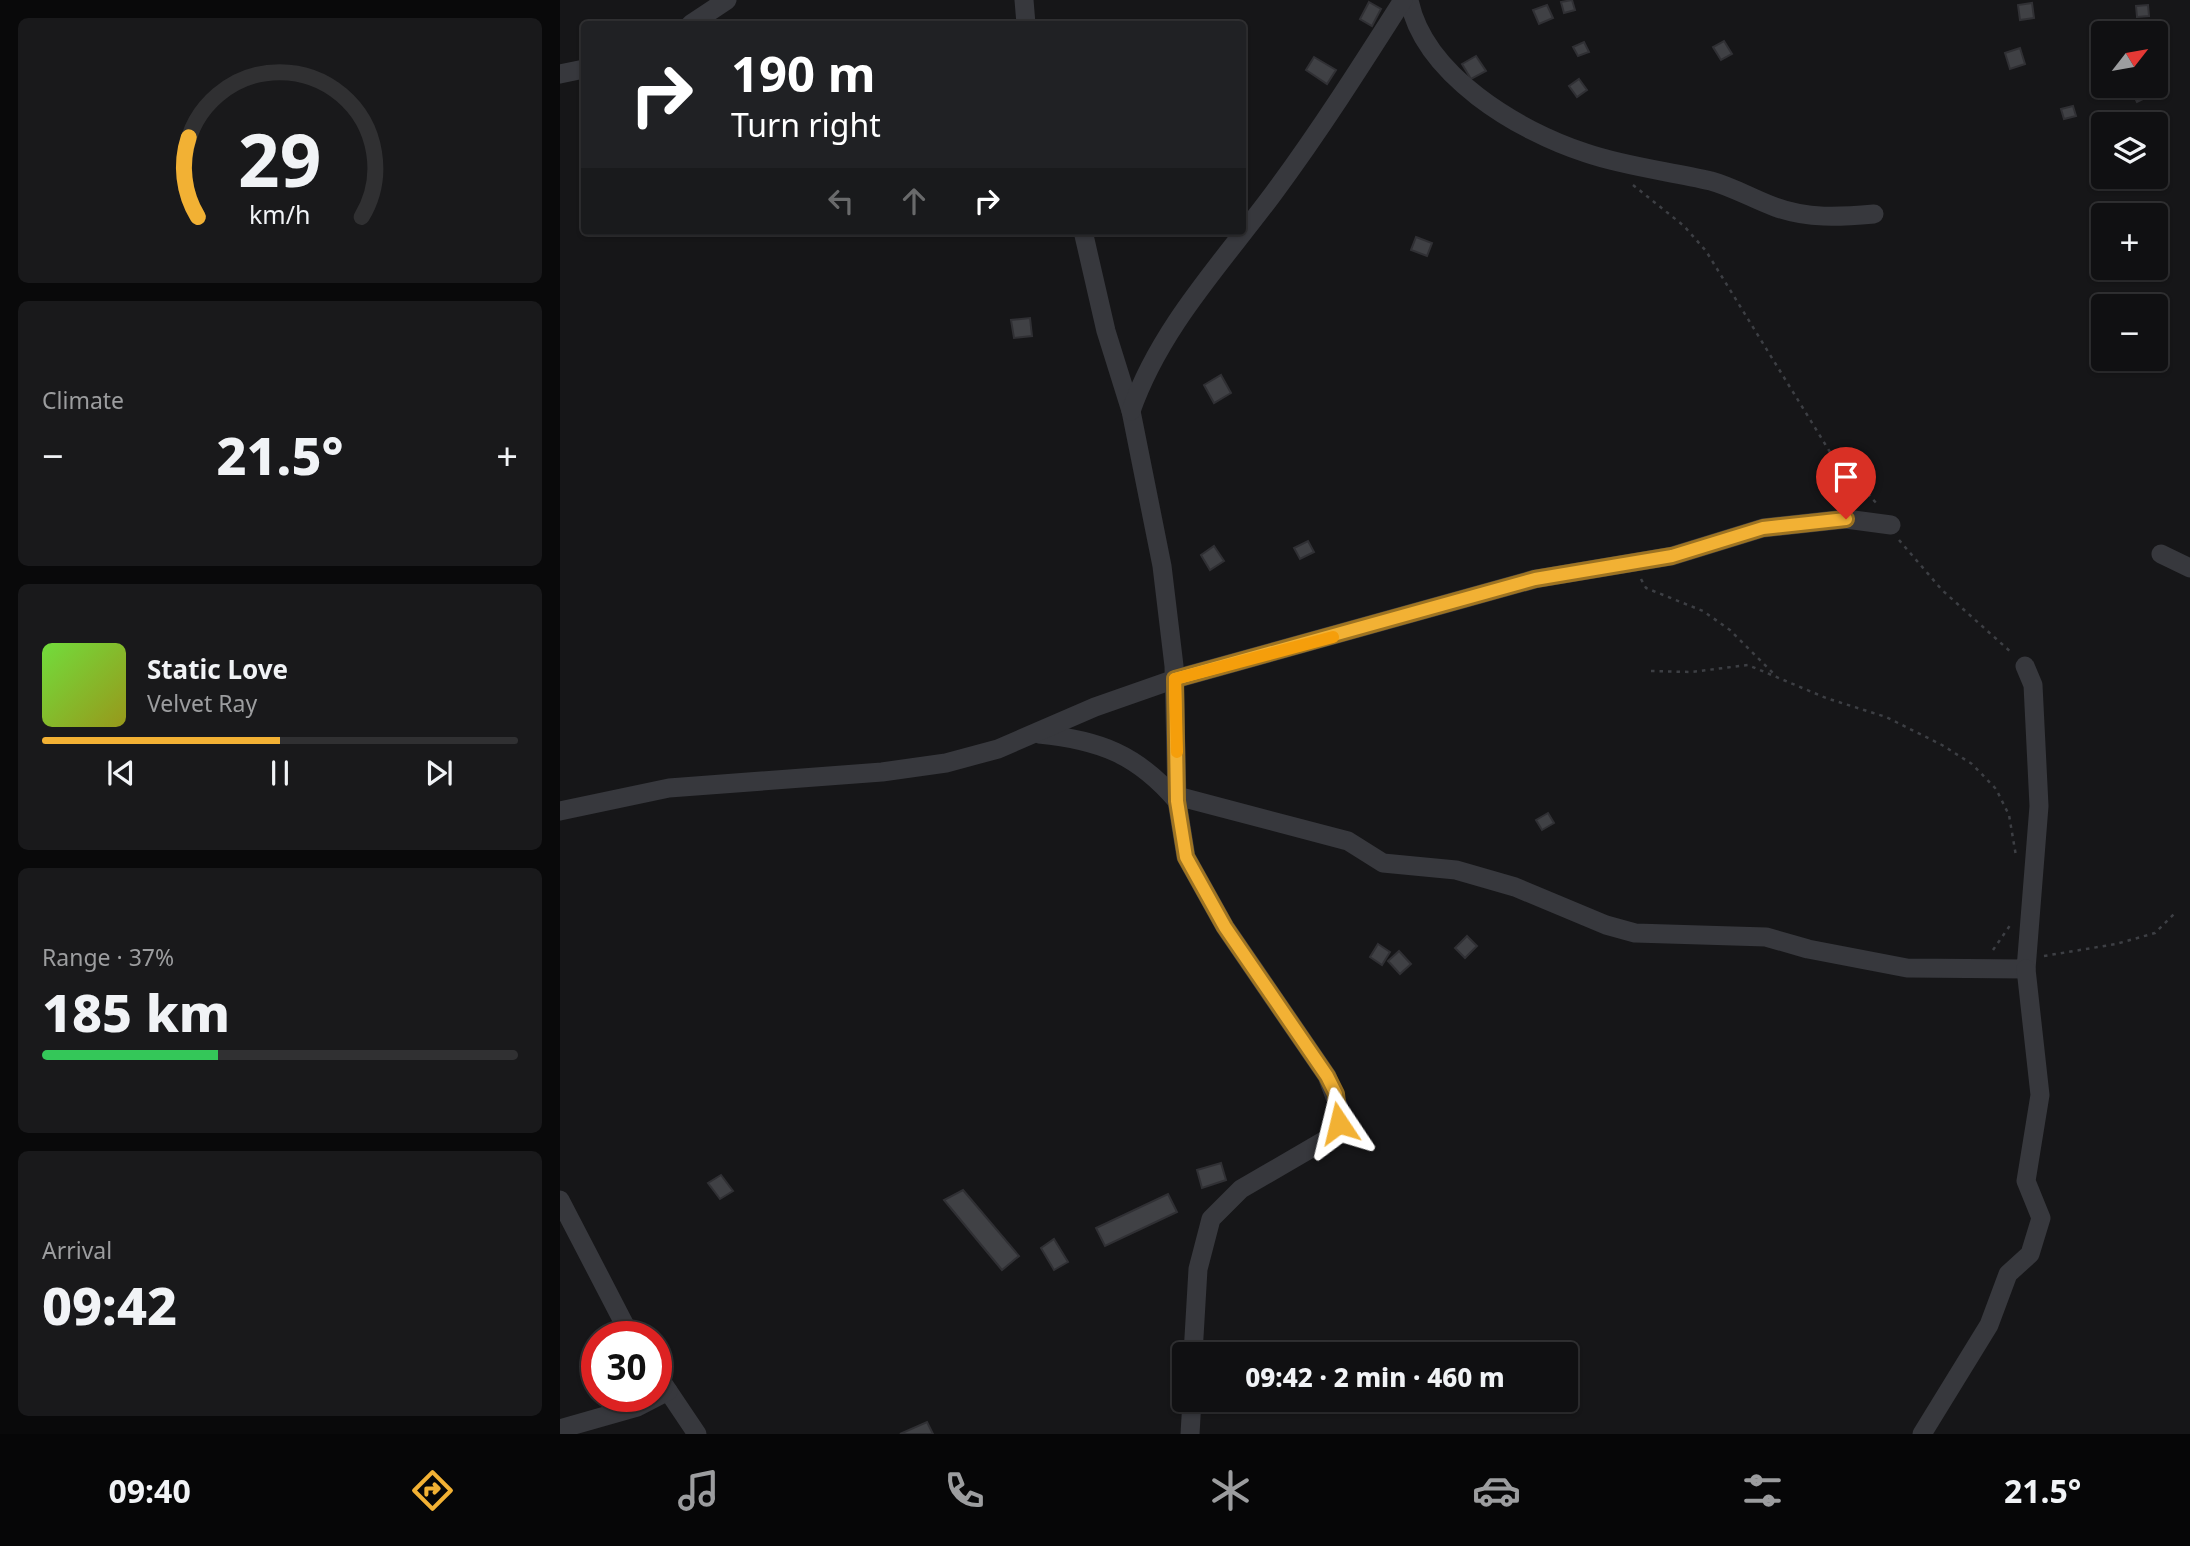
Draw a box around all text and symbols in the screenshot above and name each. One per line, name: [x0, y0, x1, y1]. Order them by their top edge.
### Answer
north arrow: [2091, 21, 2168, 98]
map controls: [2091, 21, 2168, 371]
text: 190 m: [731, 40, 876, 106]
icon: right: [616, 49, 707, 140]
text: Turn right: [731, 103, 881, 146]
text: 29: [238, 109, 322, 208]
button: layers: [2091, 112, 2168, 189]
icon: left: [822, 182, 860, 220]
icon: ahead: [895, 182, 933, 220]
icon: right: [968, 182, 1006, 220]
text: km/h: [249, 196, 311, 230]
button: +: [2091, 203, 2168, 280]
button: −: [2091, 294, 2168, 371]
text: Climate: [42, 384, 124, 416]
text: 21.5°: [217, 419, 343, 490]
text: −: [42, 429, 64, 481]
text: +: [496, 429, 518, 481]
pin: [1816, 447, 1876, 519]
icon: arrive: [1827, 458, 1865, 496]
text: Static Love: [147, 651, 288, 687]
text: Velvet Ray: [147, 687, 257, 719]
icon: previous: [102, 754, 140, 792]
icon: pause: [261, 754, 299, 792]
icon: next: [420, 754, 458, 792]
text: Range · 37%: [42, 941, 174, 973]
text: 185 km: [42, 976, 230, 1047]
position arrow: [1302, 1086, 1376, 1160]
text: Arrival: [42, 1234, 112, 1266]
text: 09:42: [42, 1269, 177, 1340]
speed limit sign: 30: [581, 1321, 672, 1412]
text: 09:42 · 2 min · 460 m: [1245, 1359, 1505, 1395]
icon: directions: [408, 1466, 457, 1515]
icon: music: [674, 1466, 723, 1515]
icon: phone: [940, 1466, 989, 1515]
icon: climate: [1206, 1466, 1255, 1515]
icon: car: [1472, 1466, 1521, 1515]
icon: filters: [1738, 1466, 1787, 1515]
text: 09:40: [109, 1469, 191, 1512]
text: 21.5°: [2004, 1469, 2081, 1512]

